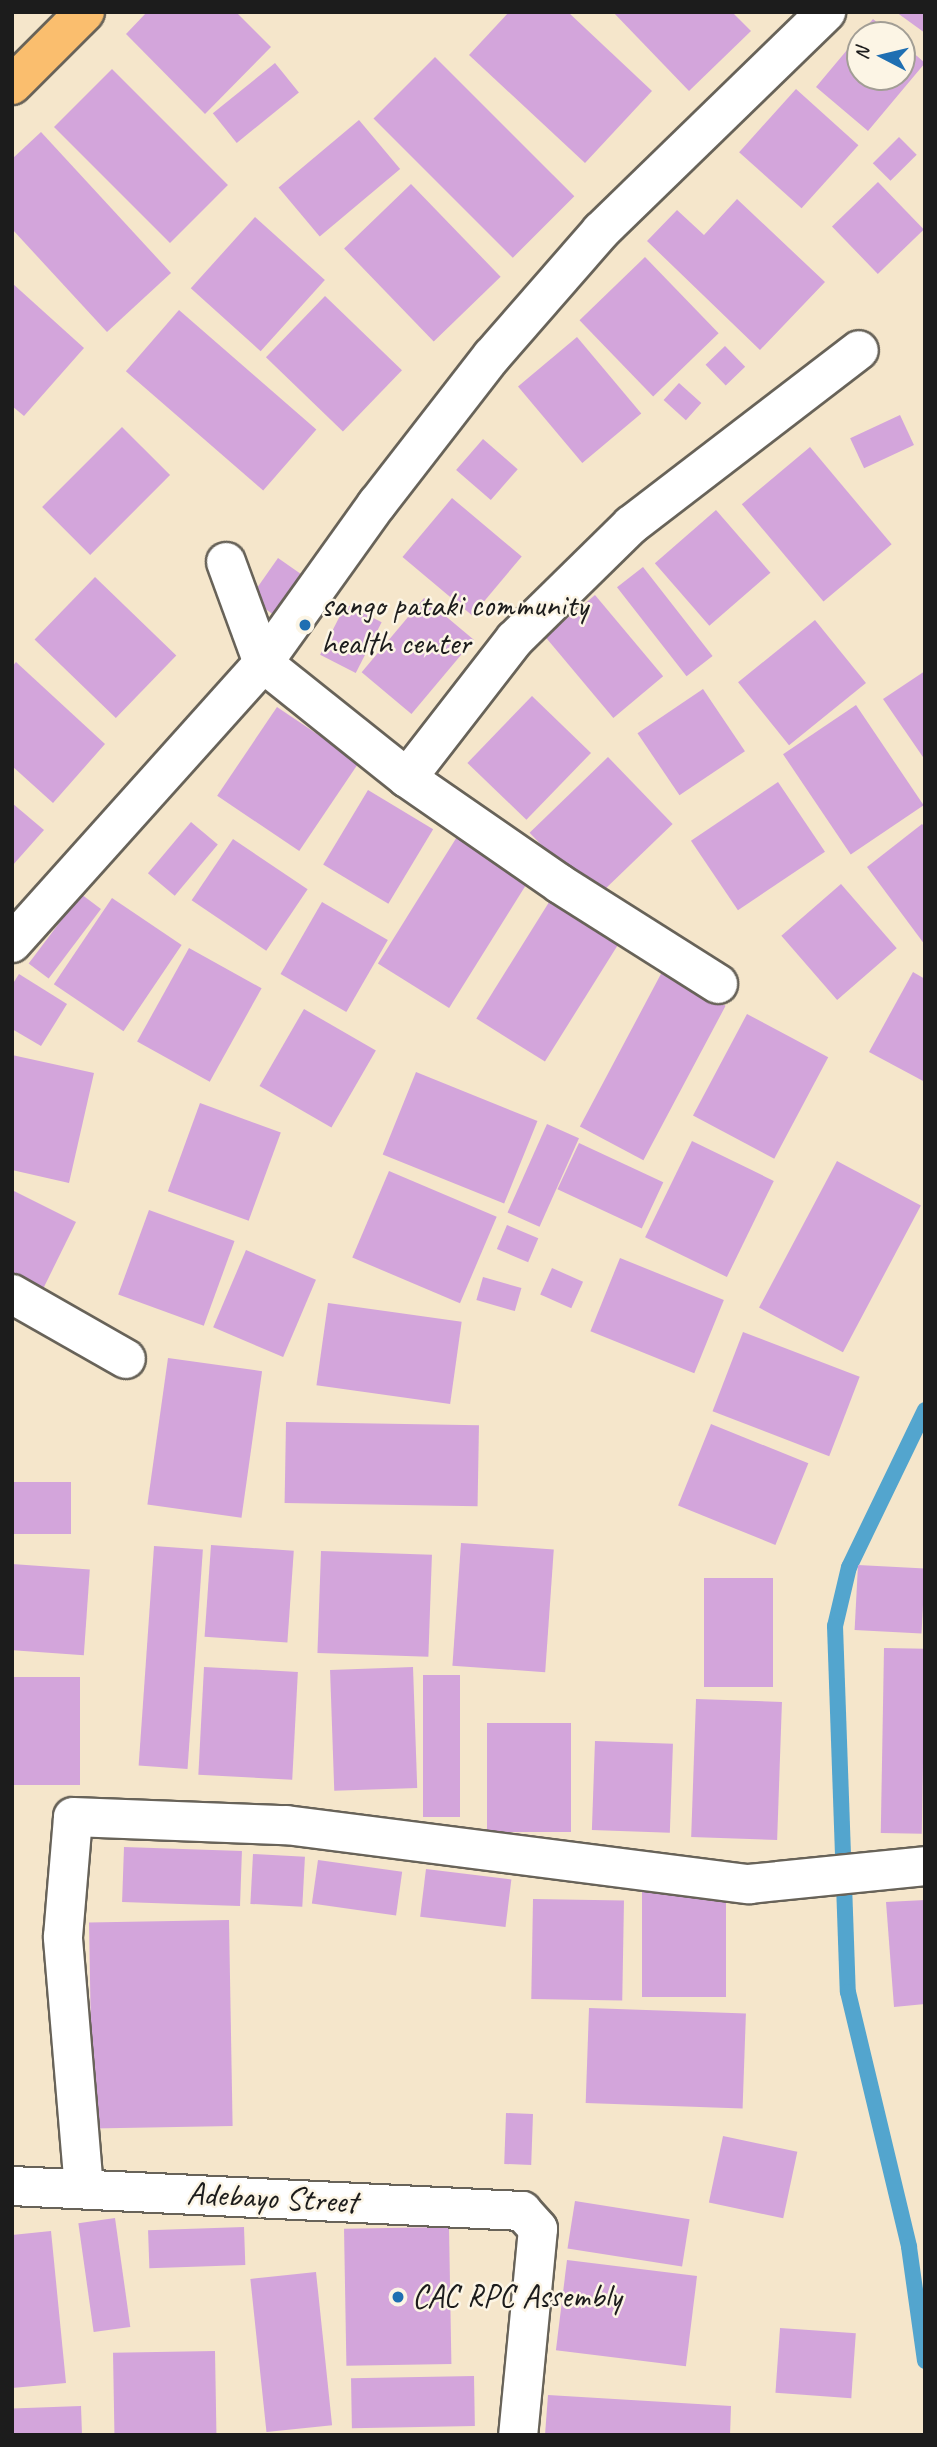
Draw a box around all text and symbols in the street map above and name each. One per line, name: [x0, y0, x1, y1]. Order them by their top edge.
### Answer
north arrow: [846, 21, 916, 91]
text: N: [850, 46, 875, 61]
place label: sango pataki community health center: [321, 586, 588, 664]
marker: sango pataki community health center: [295, 615, 315, 635]
street label: Adebayo Street: [186, 2174, 358, 2222]
place label: CAC RPC Assembly: [412, 2277, 623, 2317]
marker: CAC RPC Assembly: [390, 2289, 406, 2305]

